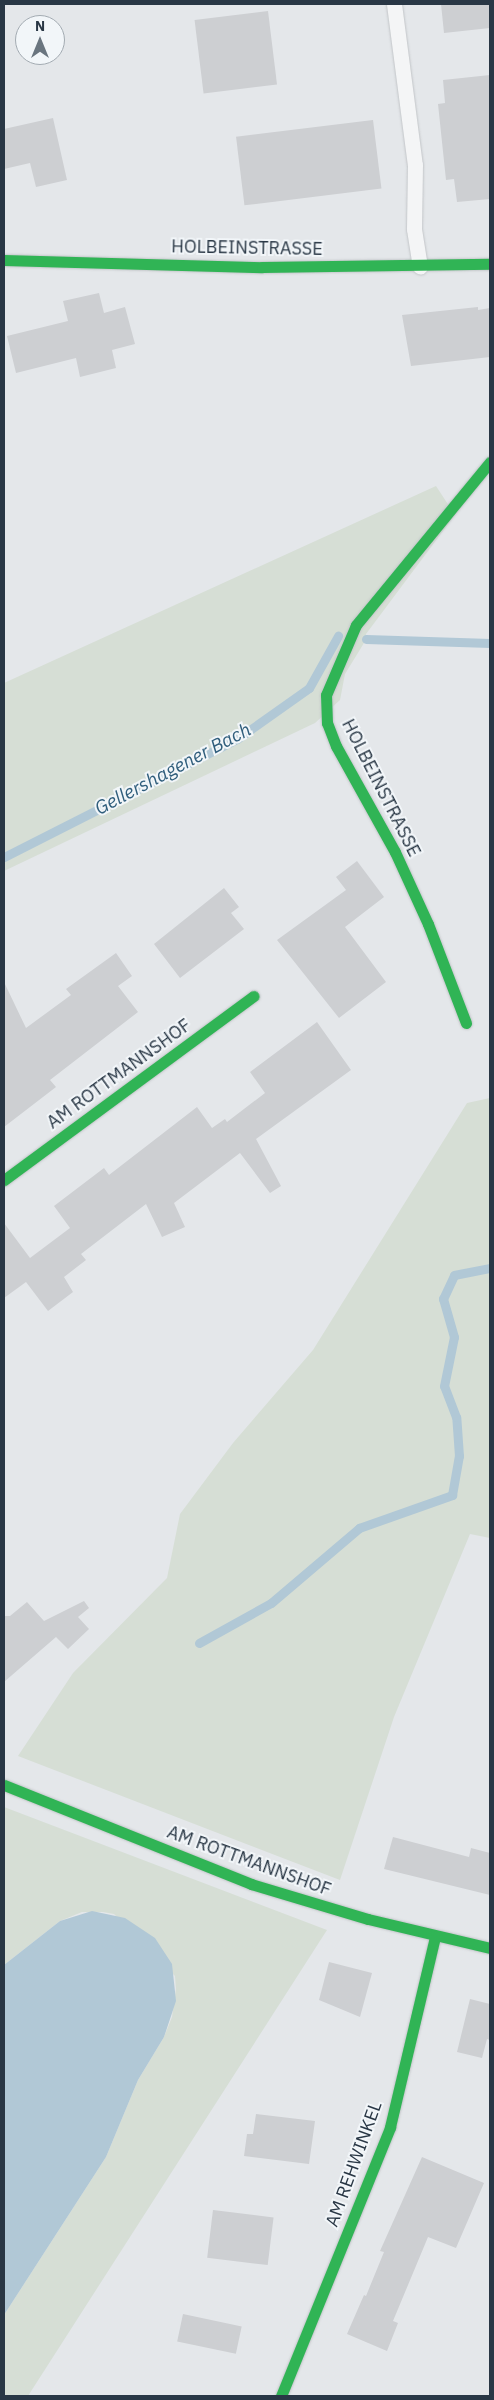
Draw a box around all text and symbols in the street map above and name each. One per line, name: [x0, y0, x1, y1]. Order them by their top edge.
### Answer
north arrow: [15, 15, 65, 65]
text: N: [35, 17, 45, 35]
street label: HOLBEINSTRASSE: [171, 236, 323, 260]
street label: HOLBEINSTRASSE: [337, 716, 425, 860]
water label: Gellershagener Bach: [91, 718, 255, 820]
street label: AM ROTTMANNSHOF: [43, 1014, 195, 1134]
street label: AM ROTTMANNSHOF: [164, 1821, 334, 1901]
street label: AM REHWINKEL: [321, 2098, 387, 2230]

